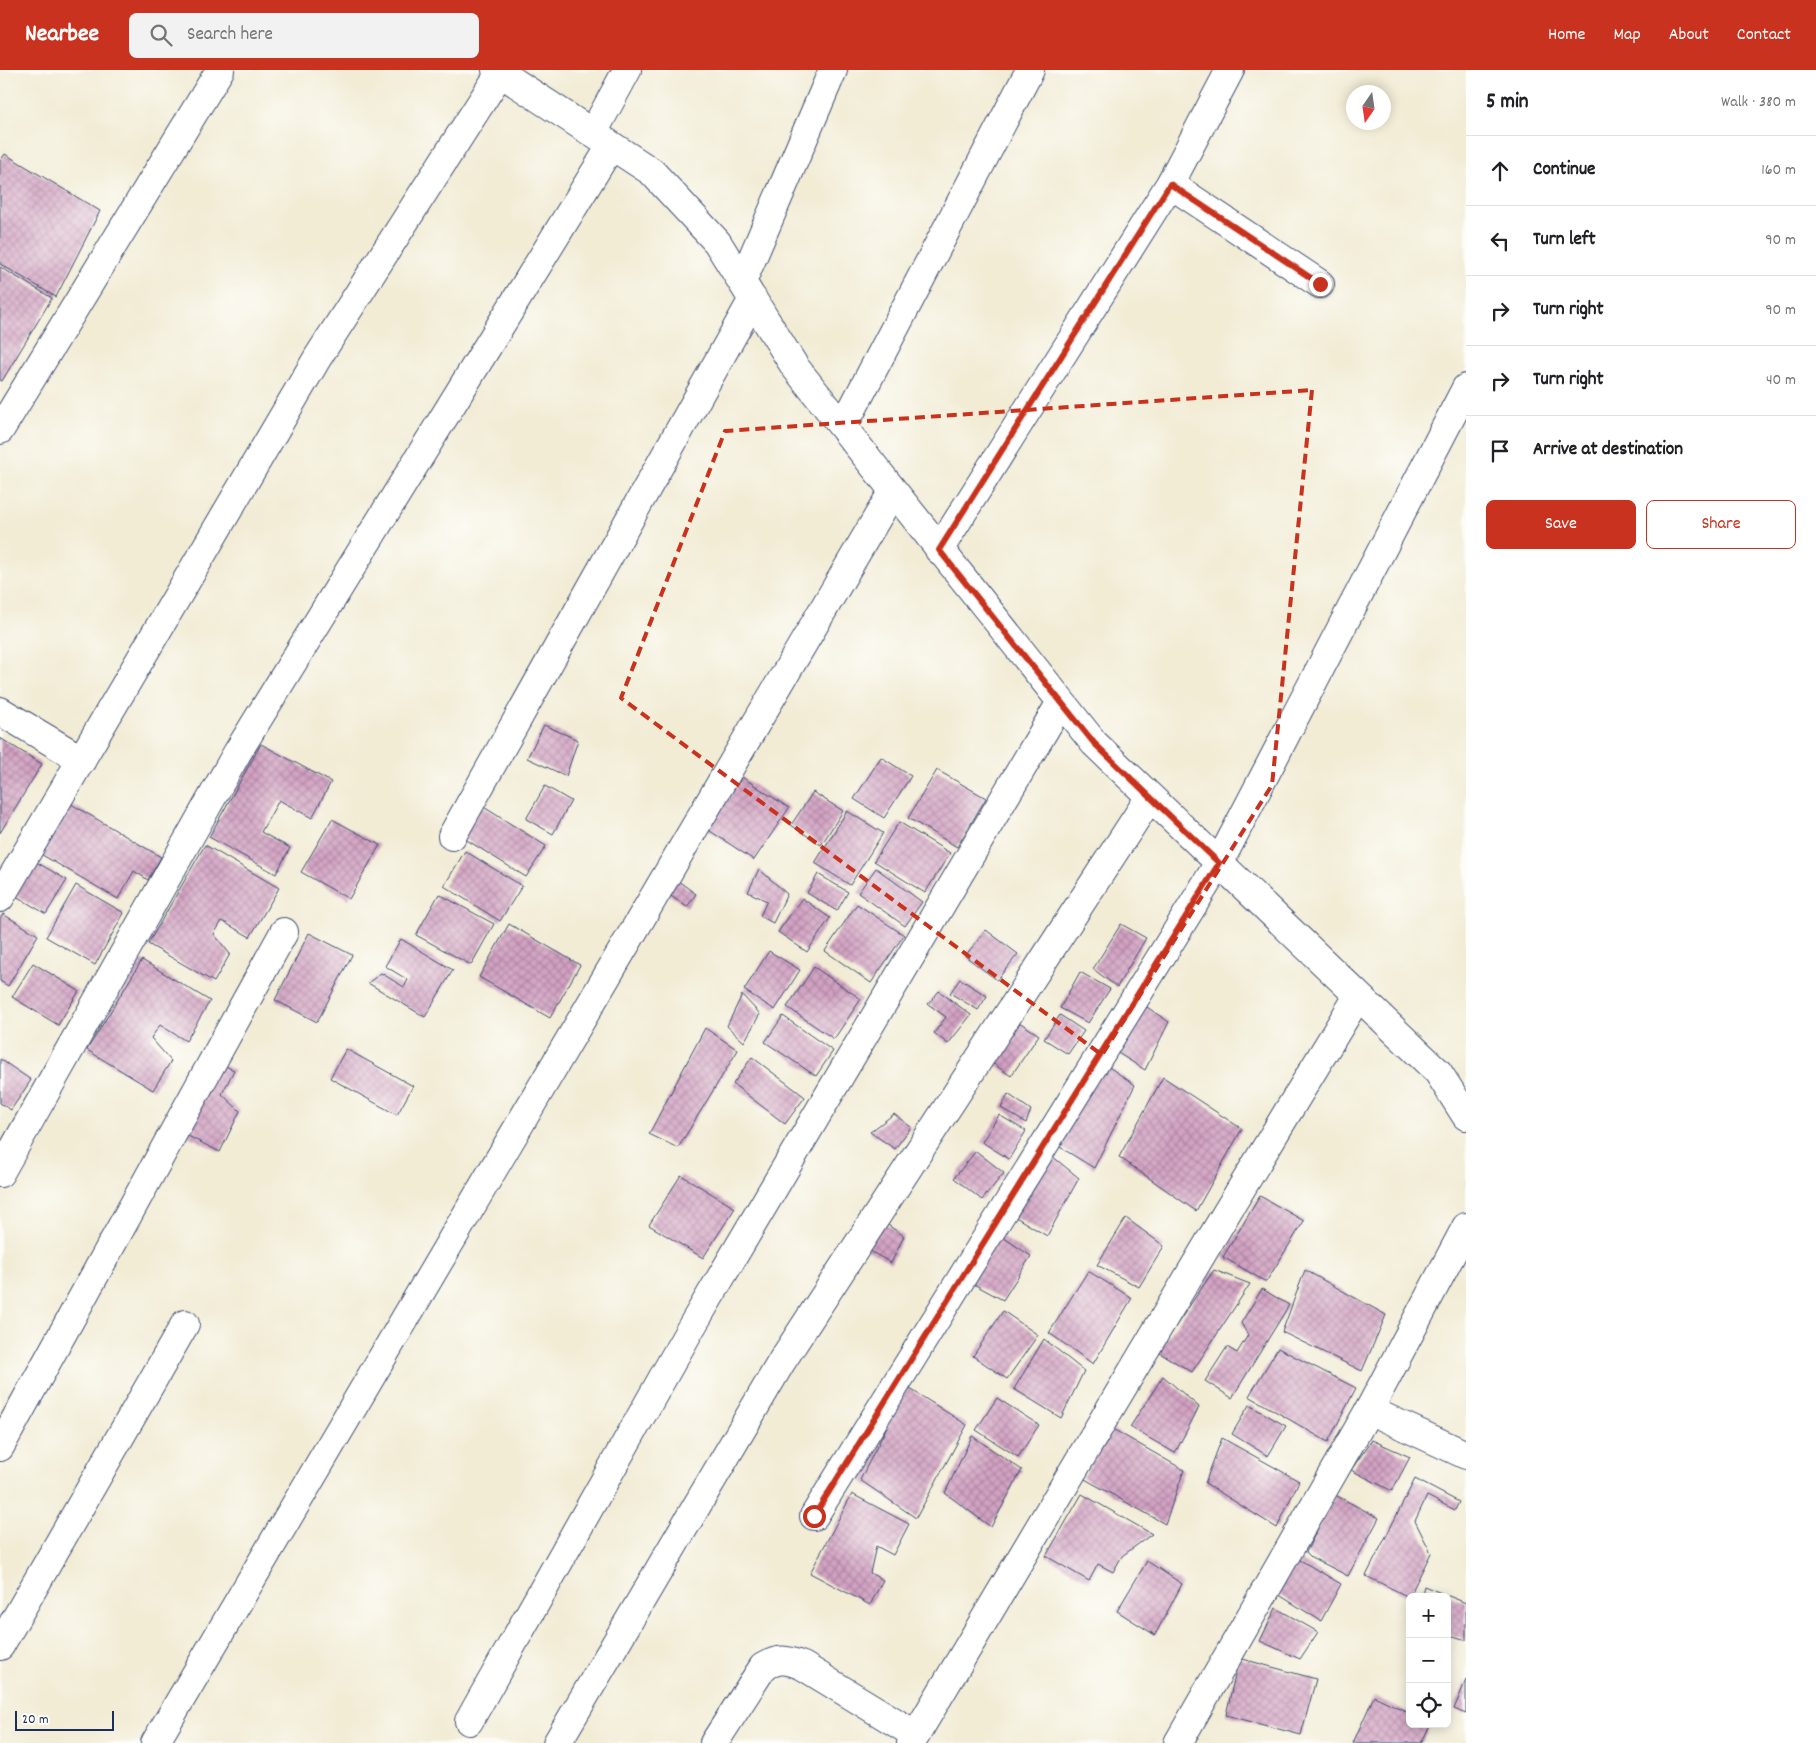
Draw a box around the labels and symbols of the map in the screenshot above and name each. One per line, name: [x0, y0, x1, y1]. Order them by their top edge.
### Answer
north arrow: [1346, 85, 1391, 130]
route end: [1309, 273, 1332, 296]
route start: [803, 1505, 826, 1528]
scale bar: [15, 1708, 114, 1731]

